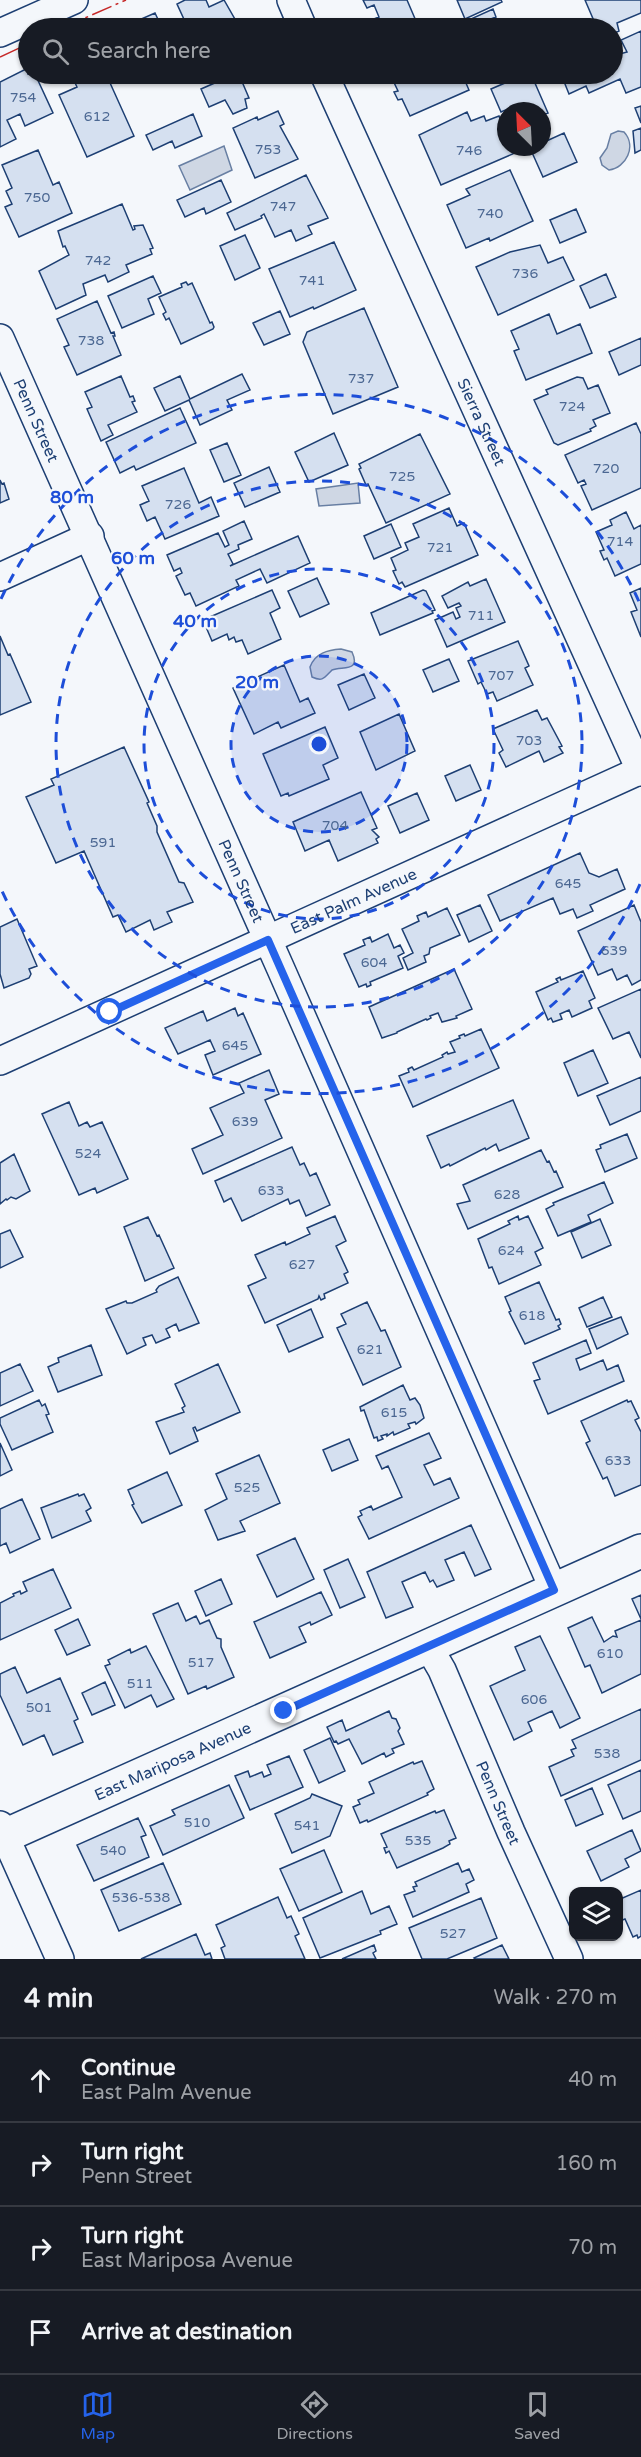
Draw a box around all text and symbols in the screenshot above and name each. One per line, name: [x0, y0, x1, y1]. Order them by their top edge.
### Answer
search box: [18, 18, 623, 84]
icon: search: [39, 35, 72, 68]
text: Search here: [87, 38, 211, 64]
house number: 754: [10, 89, 36, 106]
north arrow: [497, 102, 551, 156]
house number: 612: [84, 108, 110, 125]
house number: 753: [255, 141, 281, 158]
house number: 746: [456, 142, 482, 159]
house number: 750: [24, 189, 50, 206]
house number: 747: [270, 198, 296, 215]
house number: 740: [477, 205, 503, 222]
house number: 742: [85, 252, 111, 269]
house number: 736: [512, 265, 538, 282]
house number: 741: [299, 272, 325, 289]
house number: 738: [78, 332, 104, 349]
house number: 737: [348, 370, 374, 387]
street label: Sierra Street: [453, 375, 510, 469]
street label: Penn Street: [8, 376, 63, 465]
house number: 724: [559, 398, 585, 415]
house number: 720: [593, 460, 619, 477]
house number: 725: [389, 468, 415, 485]
text: 80 m: [50, 486, 94, 508]
house number: 726: [165, 496, 191, 513]
house number: 714: [607, 533, 633, 550]
house number: 721: [427, 539, 453, 556]
text: 60 m: [111, 547, 155, 569]
house number: 711: [468, 607, 494, 624]
text: 40 m: [173, 610, 217, 632]
house number: 707: [488, 667, 514, 684]
text: 20 m: [235, 671, 279, 693]
house number: 703: [516, 732, 542, 749]
centre of rings: [309, 734, 329, 754]
house number: 704: [322, 817, 348, 834]
house number: 591: [90, 834, 116, 851]
street label: Penn Street: [213, 836, 268, 926]
street label: East Palm Avenue: [287, 864, 420, 939]
house number: 645: [555, 875, 581, 892]
house number: 639: [601, 942, 627, 959]
house number: 604: [361, 954, 387, 971]
route start: [96, 998, 122, 1024]
house number: 645: [222, 1037, 248, 1054]
house number: 639: [232, 1113, 258, 1130]
house number: 524: [75, 1145, 101, 1162]
house number: 633: [258, 1182, 284, 1199]
house number: 628: [494, 1186, 520, 1203]
house number: 624: [498, 1242, 524, 1259]
house number: 627: [289, 1256, 315, 1273]
house number: 618: [519, 1307, 545, 1324]
house number: 621: [357, 1341, 383, 1358]
house number: 615: [381, 1404, 407, 1421]
house number: 633: [605, 1452, 631, 1469]
house number: 525: [234, 1479, 260, 1496]
house number: 610: [597, 1645, 623, 1662]
house number: 517: [188, 1654, 214, 1671]
house number: 511: [127, 1675, 153, 1692]
house number: 606: [521, 1691, 547, 1708]
route end: [270, 1697, 296, 1723]
house number: 501: [26, 1699, 52, 1716]
street label: East Mariposa Avenue: [91, 1718, 254, 1805]
house number: 538: [594, 1745, 620, 1762]
street label: Penn Street: [471, 1758, 524, 1848]
house number: 510: [184, 1814, 210, 1831]
house number: 541: [294, 1817, 320, 1834]
house number: 535: [405, 1832, 431, 1849]
house number: 540: [100, 1842, 126, 1859]
map controls: [569, 1887, 623, 1941]
button: layers: [569, 1887, 623, 1941]
house number: 536-538: [112, 1889, 170, 1906]
house number: 527: [440, 1925, 466, 1942]
text: 4 min: [24, 1983, 93, 2014]
text: Walk · 270 m: [494, 1986, 617, 2010]
text: Continue: [81, 2055, 176, 2081]
icon: ahead: [24, 2064, 57, 2097]
text: 40 m: [568, 2068, 617, 2092]
text: East Palm Avenue: [81, 2081, 252, 2105]
text: Turn right: [81, 2139, 183, 2165]
icon: right: [24, 2148, 57, 2181]
text: 160 m: [556, 2152, 617, 2176]
text: Penn Street: [81, 2165, 192, 2189]
text: Turn right: [81, 2223, 183, 2249]
icon: right: [24, 2232, 57, 2265]
text: 70 m: [568, 2236, 617, 2260]
text: East Mariposa Avenue: [81, 2249, 293, 2273]
icon: arrive: [24, 2316, 57, 2349]
text: Arrive at destination: [81, 2319, 292, 2345]
tab: Map: [81, 2388, 115, 2444]
tab: Directions: [276, 2388, 353, 2444]
tab: Saved: [514, 2388, 560, 2444]

